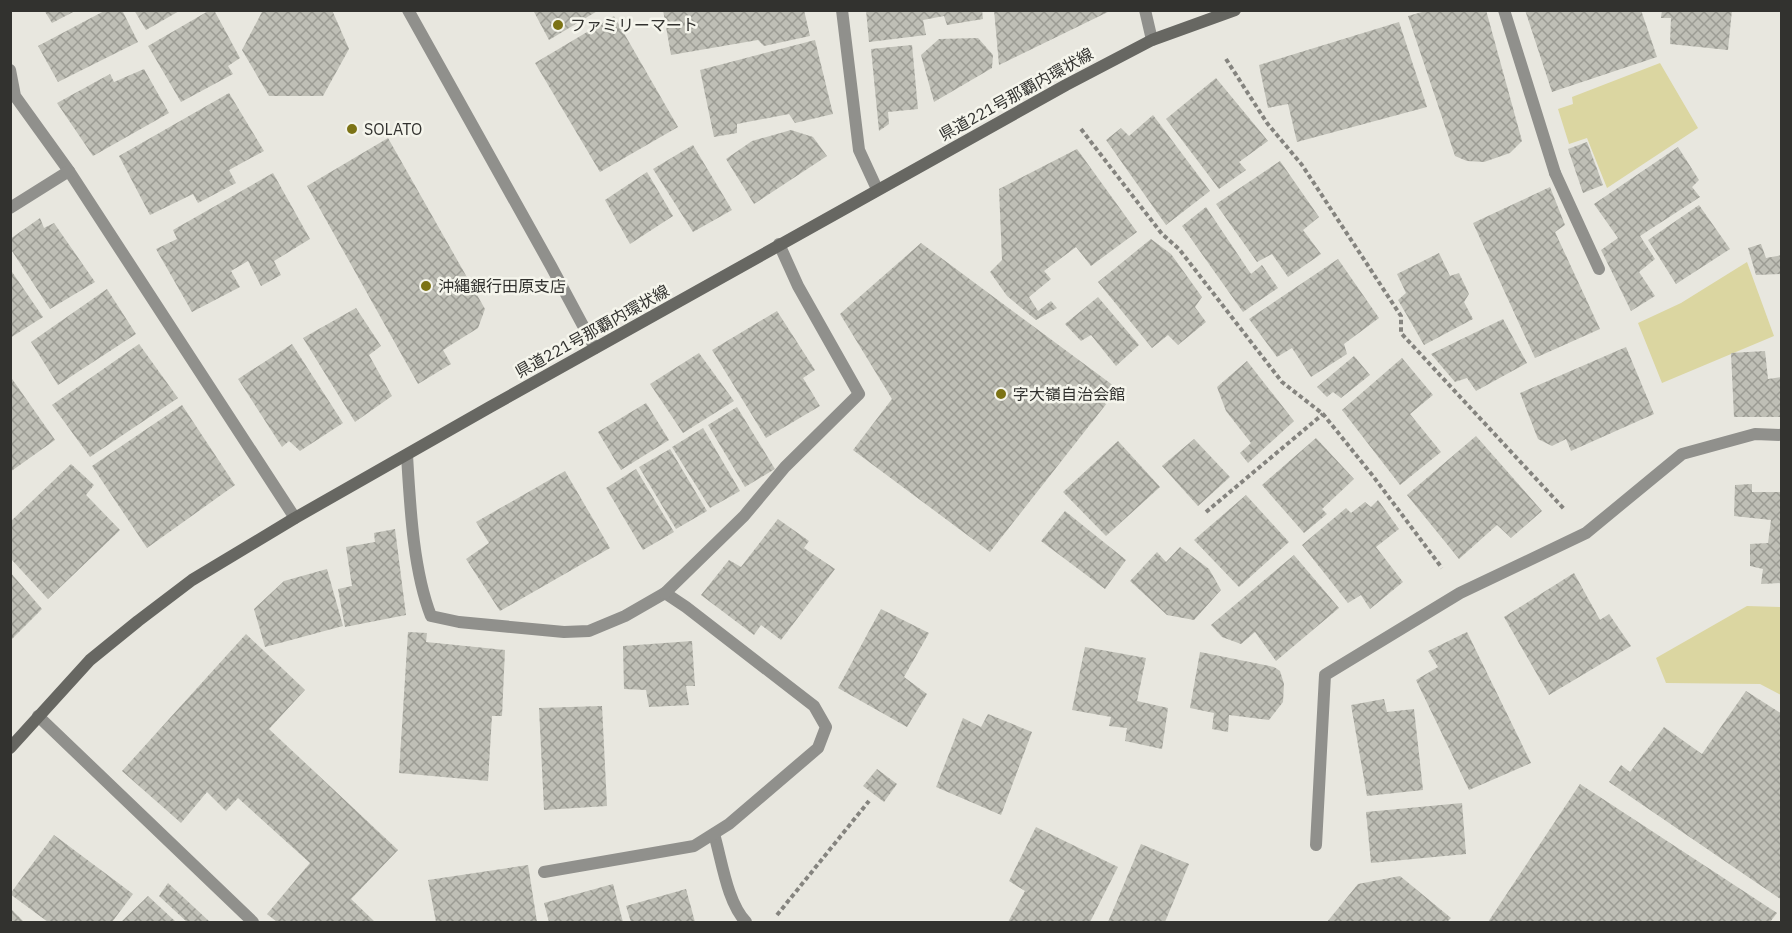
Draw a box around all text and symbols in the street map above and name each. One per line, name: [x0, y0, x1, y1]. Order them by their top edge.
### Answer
place label: ファミリーマート: [570, 15, 698, 35]
marker: ファミリーマート: [551, 18, 565, 32]
street label: 県道221号那覇内環状線: [936, 43, 1096, 145]
place label: SOLATO: [364, 119, 422, 139]
marker: SOLATO: [345, 122, 359, 136]
place label: 沖縄銀行田原支店: [438, 276, 566, 296]
marker: 沖縄銀行田原支店: [419, 279, 433, 293]
street label: 県道221号那覇内環状線: [512, 280, 672, 382]
place label: 字大嶺自治会館: [1013, 384, 1125, 404]
marker: 字大嶺自治会館: [994, 387, 1008, 401]

